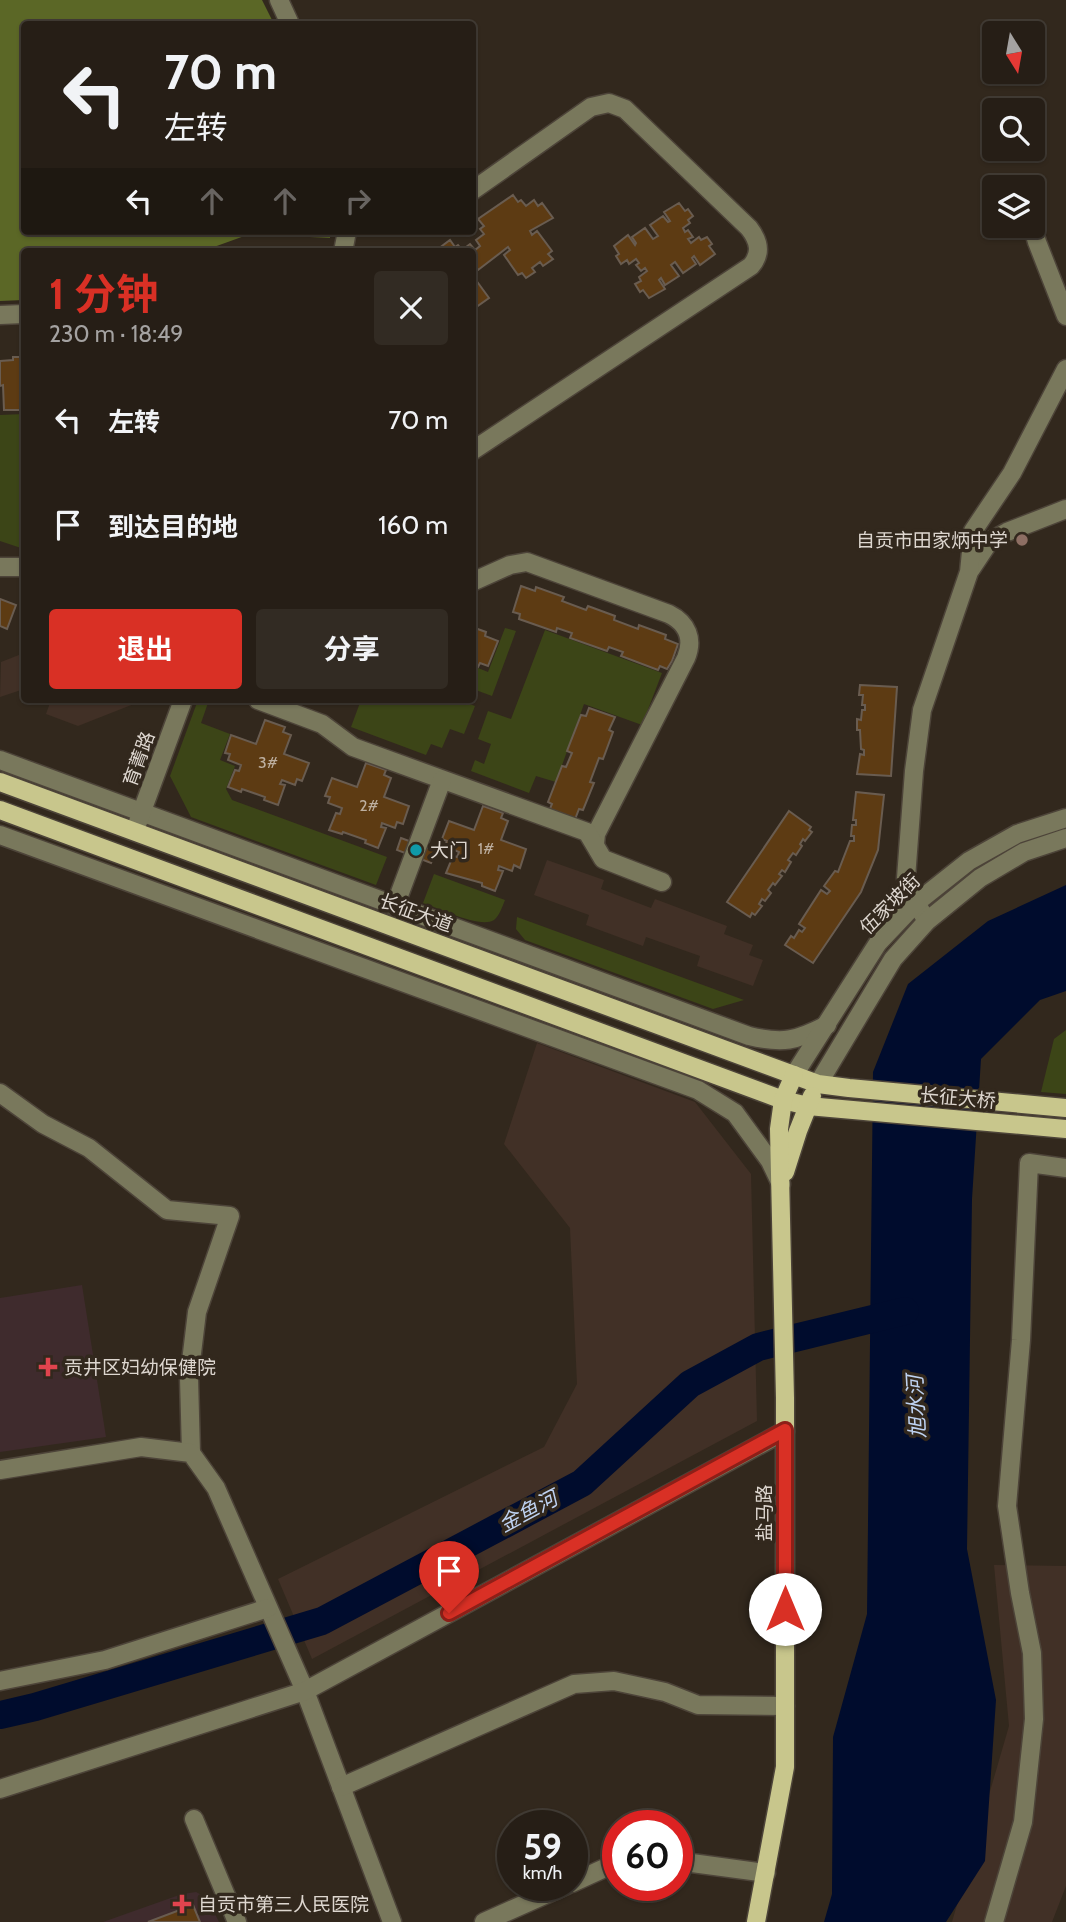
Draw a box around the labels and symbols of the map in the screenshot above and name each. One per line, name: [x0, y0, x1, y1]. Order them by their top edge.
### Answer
north arrow: [982, 21, 1045, 84]
place label: 自贡市田家炳中学: [856, 529, 1008, 552]
marker: 自贡市田家炳中学: [1014, 532, 1030, 548]
street label: 育菁路: [118, 728, 160, 790]
house number: 3#: [258, 753, 278, 772]
house number: 2#: [359, 796, 379, 815]
place label: 大门: [430, 839, 468, 862]
house number: 1#: [478, 839, 494, 858]
marker: 大门: [408, 842, 424, 858]
street label: 伍家坡街: [855, 869, 925, 939]
street label: 长征大道: [376, 889, 456, 937]
street label: 长征大桥: [919, 1083, 997, 1113]
place label: 贡井区妇幼保健院: [64, 1356, 216, 1379]
marker: 贡井区妇幼保健院: [38, 1357, 58, 1377]
water label: 旭水河: [902, 1371, 930, 1439]
water label: 金鱼河: [494, 1483, 565, 1537]
street label: 盐马路: [753, 1484, 776, 1542]
pin: [419, 1541, 479, 1613]
position arrow: [748, 1572, 822, 1646]
speed limit sign: 60: [602, 1810, 693, 1901]
place label: 自贡市第三人民医院: [198, 1893, 369, 1916]
marker: 自贡市第三人民医院: [172, 1894, 192, 1914]

